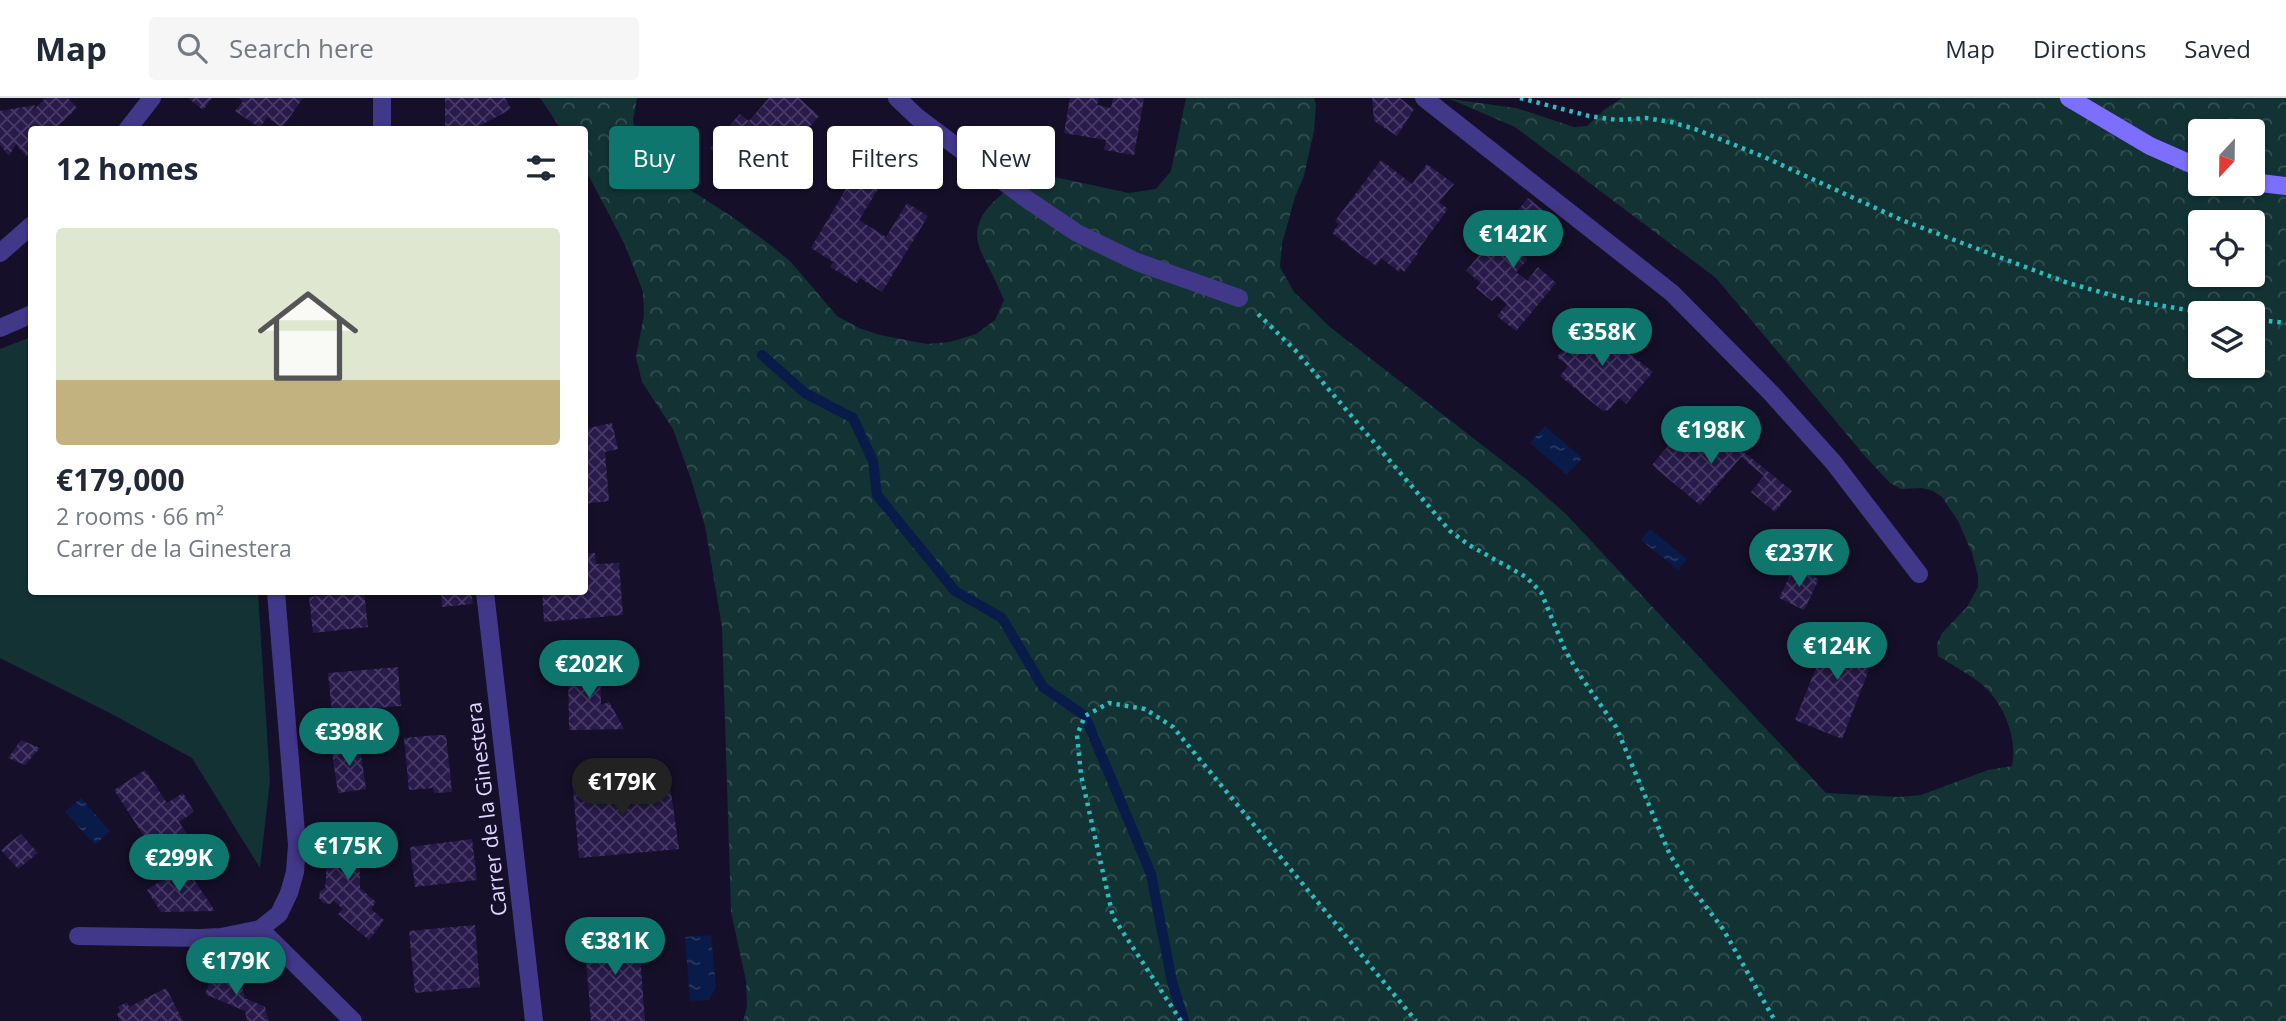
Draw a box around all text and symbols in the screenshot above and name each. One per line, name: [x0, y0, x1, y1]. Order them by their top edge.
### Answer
search box: [149, 17, 639, 80]
text: Map: [35, 26, 107, 71]
icon: search: [173, 29, 211, 67]
text: Search here: [229, 30, 374, 66]
text: Map: [1945, 32, 1995, 65]
text: Directions: [2033, 32, 2146, 65]
text: Saved: [2184, 32, 2251, 65]
north arrow: [2188, 119, 2264, 196]
map controls: [2188, 119, 2265, 378]
chip: Buy: [609, 126, 699, 189]
chip: Rent: [713, 126, 813, 189]
chip: Filters: [827, 126, 943, 189]
chip: New: [957, 126, 1055, 189]
text: 12 homes: [56, 148, 199, 189]
icon: filters: [522, 149, 560, 187]
button: locate: [2188, 210, 2265, 287]
pin: €142K: [1464, 211, 1562, 270]
text: €142K: [1479, 217, 1547, 249]
icon: home: [245, 273, 371, 399]
button: layers: [2188, 301, 2265, 378]
pin: €358K: [1553, 308, 1651, 368]
text: €358K: [1568, 315, 1636, 347]
pin: €198K: [1662, 406, 1760, 466]
text: €198K: [1677, 413, 1745, 445]
text: €179,000: [56, 459, 185, 500]
text: 2 rooms · 66 m²: [56, 500, 224, 532]
pin: €237K: [1750, 530, 1848, 589]
text: Carrer de la Ginestera: [56, 532, 292, 564]
text: €237K: [1765, 536, 1833, 568]
pin: €124K: [1788, 622, 1886, 682]
text: €124K: [1803, 629, 1871, 661]
pin: €202K: [540, 640, 638, 700]
text: €202K: [555, 647, 623, 679]
street label: Carrer de la Ginestera: [459, 701, 513, 918]
pin: €398K: [300, 708, 398, 768]
text: €398K: [315, 715, 383, 747]
pin: €179K: [573, 758, 671, 818]
text: €179K: [588, 765, 656, 797]
pin: €175K: [299, 822, 397, 882]
text: €175K: [314, 829, 382, 861]
pin: €299K: [130, 834, 228, 894]
text: €299K: [145, 841, 213, 873]
pin: €381K: [566, 918, 664, 977]
text: €381K: [581, 924, 649, 956]
pin: €179K: [187, 937, 285, 997]
text: €179K: [202, 944, 270, 976]

